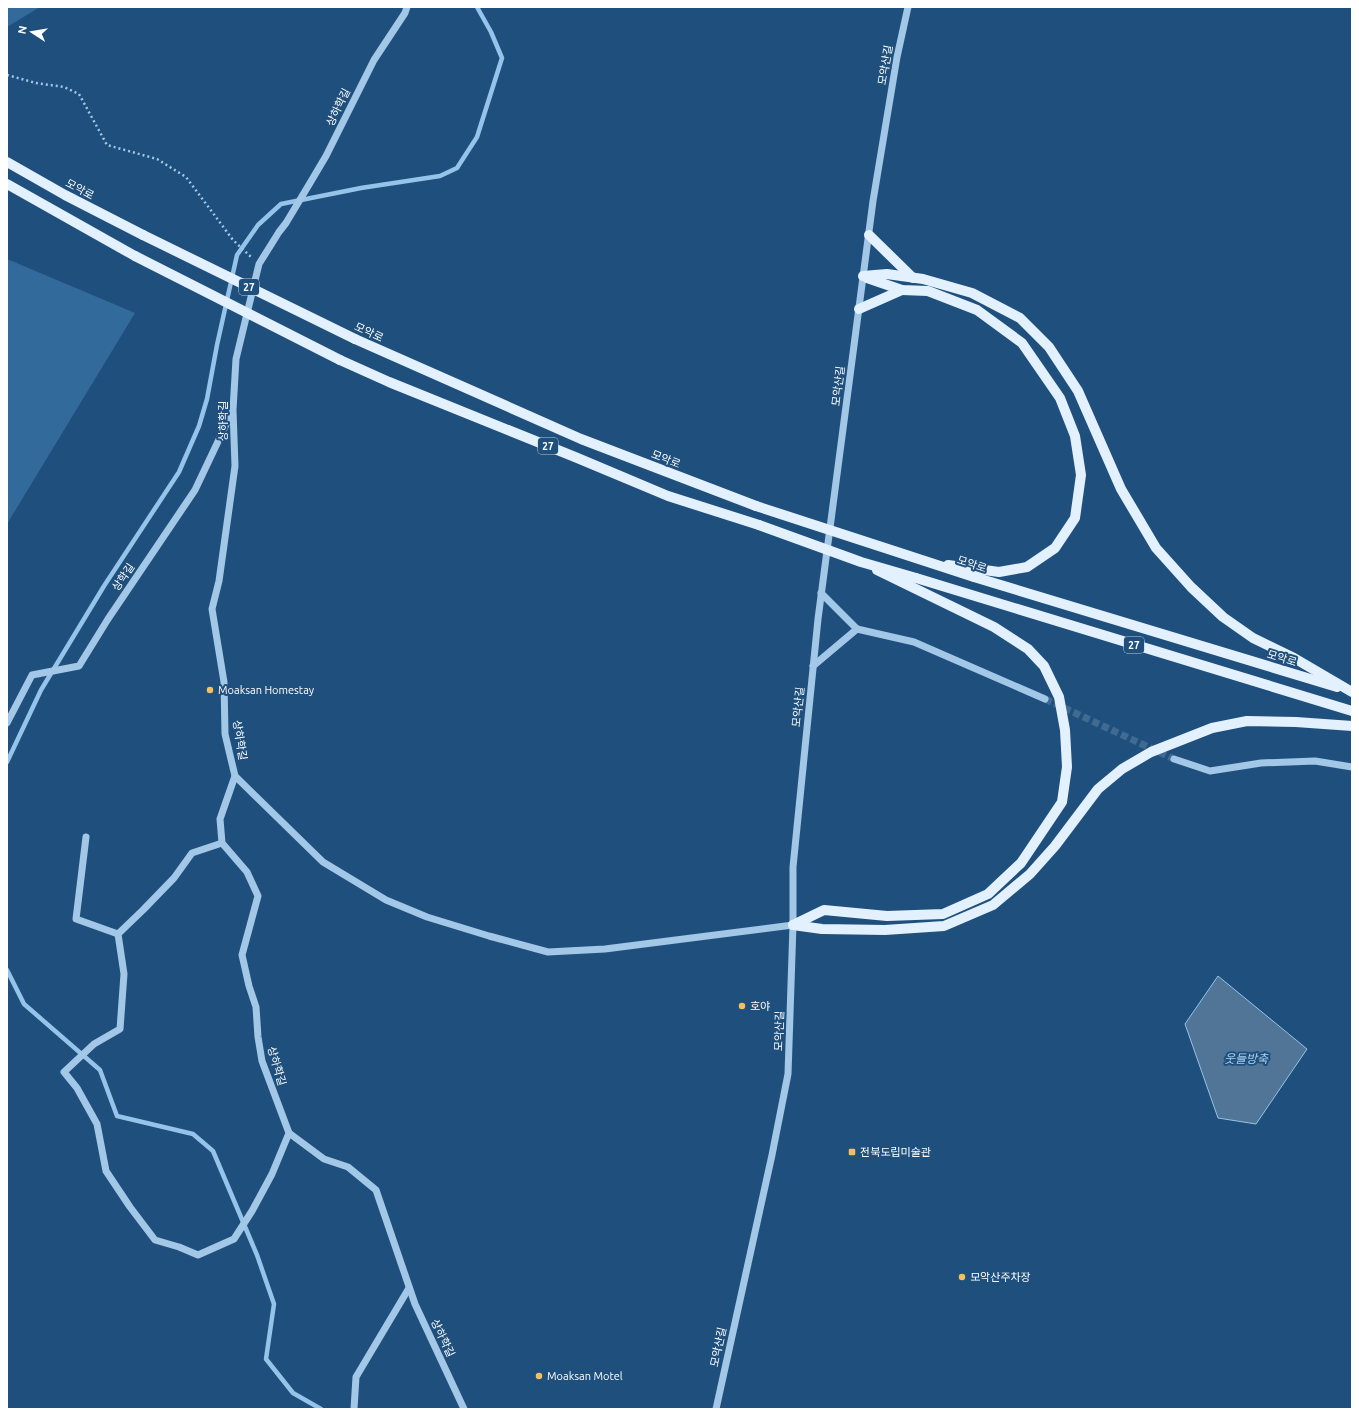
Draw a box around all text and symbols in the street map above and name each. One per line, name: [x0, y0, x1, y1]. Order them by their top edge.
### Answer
north arrow: [12, 12, 52, 52]
text: N: [15, 25, 29, 35]
street label: 모악산길: [876, 44, 894, 86]
street label: 상하학길: [324, 86, 352, 128]
street label: 모악로: [64, 177, 96, 201]
road number: 27: [239, 279, 259, 295]
street label: 모악로: [353, 320, 385, 344]
street label: 모악산길: [830, 365, 846, 407]
street label: 상하학길: [217, 401, 229, 441]
road number: 27: [538, 438, 558, 454]
street label: 모악로: [650, 448, 682, 470]
street label: 모악로: [956, 554, 988, 574]
street label: 상학길: [110, 561, 136, 593]
road number: 27: [1124, 637, 1144, 653]
street label: 모악로: [1266, 648, 1298, 668]
place label: Moaksan Homestay: [218, 684, 315, 696]
marker: Moaksan Homestay: [205, 685, 215, 695]
street label: 모악산길: [790, 686, 806, 728]
street label: 상하학길: [231, 719, 249, 761]
place label: 호야: [750, 1000, 770, 1012]
marker: 호야: [737, 1001, 747, 1011]
street label: 모악산길: [772, 1011, 786, 1051]
street label: 상하학길: [266, 1045, 288, 1087]
water label: 웃들방축: [1224, 1052, 1269, 1065]
place label: 전북도립미술관: [860, 1146, 931, 1158]
marker: 전북도립미술관: [847, 1147, 857, 1157]
place label: 모악산주차장: [970, 1271, 1031, 1283]
marker: 모악산주차장: [957, 1272, 967, 1282]
street label: 상하학길: [429, 1317, 457, 1359]
street label: 모악산길: [708, 1326, 728, 1368]
place label: Moaksan Motel: [547, 1370, 623, 1382]
marker: Moaksan Motel: [534, 1371, 544, 1381]

